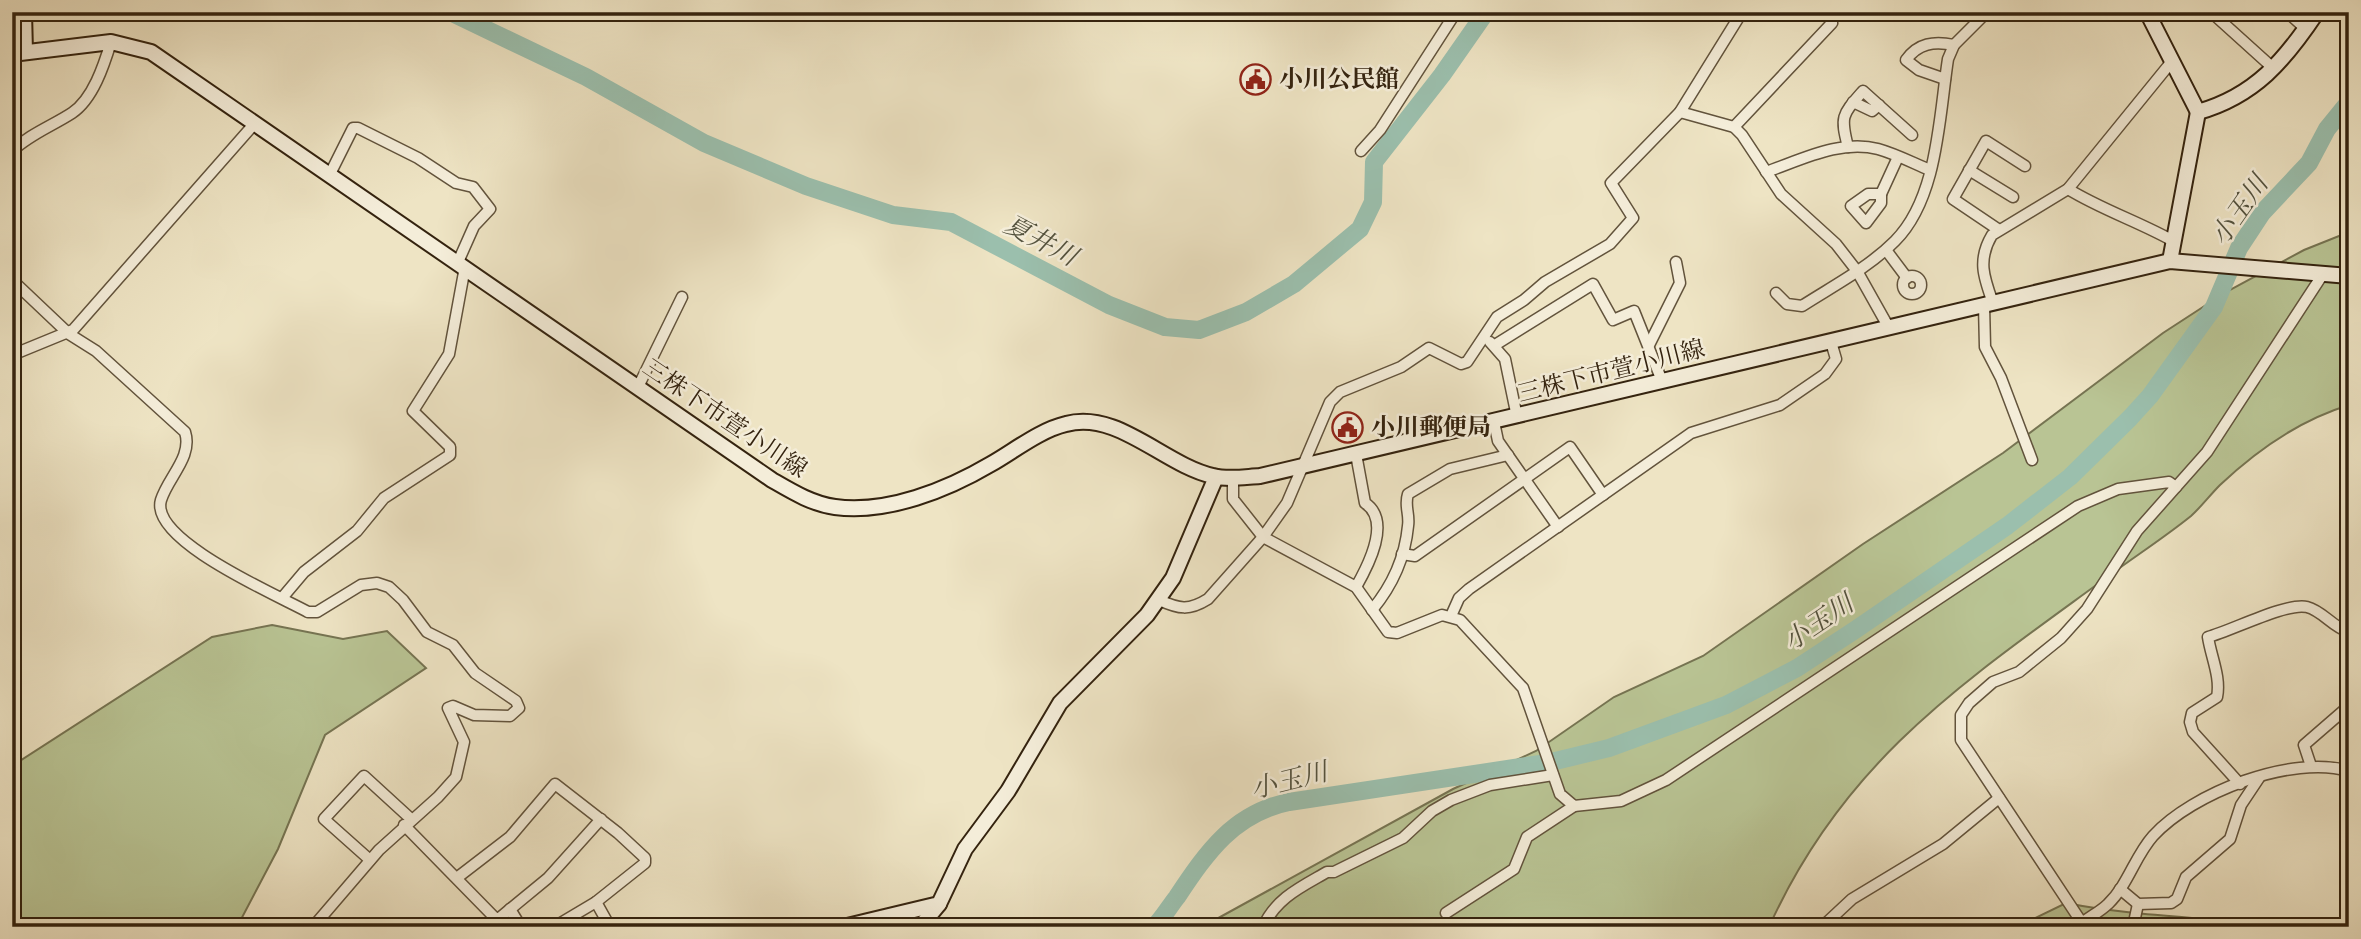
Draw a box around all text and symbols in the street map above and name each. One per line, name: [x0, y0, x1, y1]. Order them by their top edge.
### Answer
public building icon: 小川公民館: [1239, 62, 1273, 96]
place label: 小川公民館: [1279, 64, 1399, 94]
water label: 小玉川: [2204, 166, 2276, 251]
water label: 夏井川: [999, 208, 1086, 274]
street label: 三株下市萱小川線: [1514, 333, 1708, 409]
street label: 三株下市萱小川線: [637, 352, 813, 484]
public building icon: 小川郵便局: [1331, 410, 1365, 444]
place label: 小川郵便局: [1371, 412, 1491, 442]
water label: 小玉川: [1777, 585, 1862, 657]
water label: 小玉川: [1247, 754, 1334, 805]

